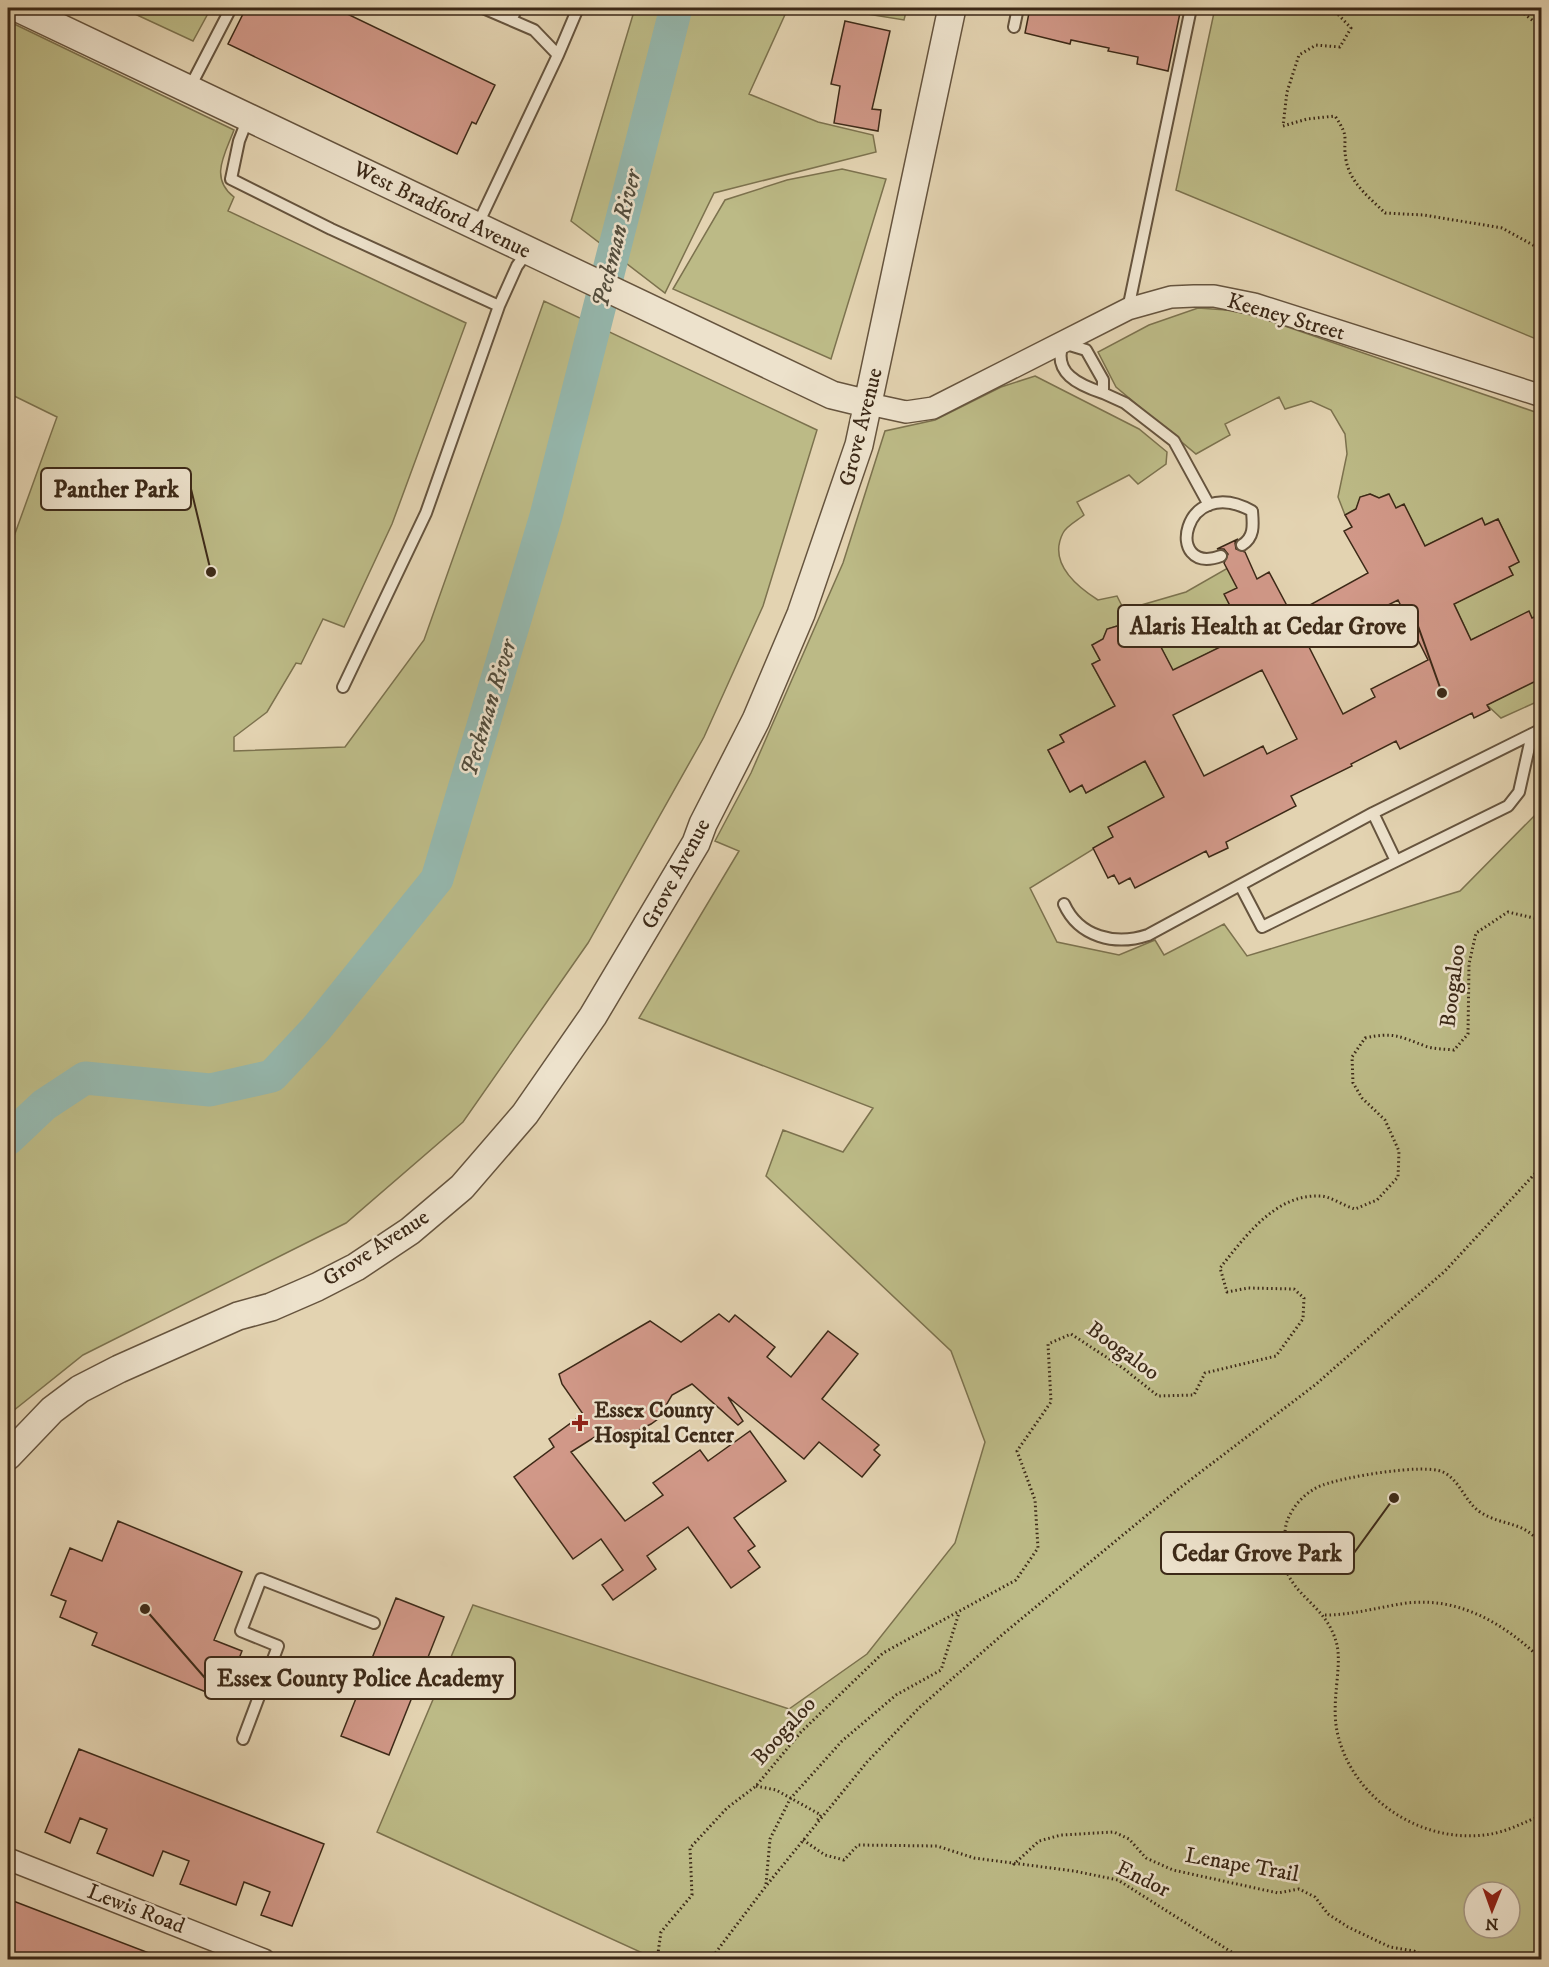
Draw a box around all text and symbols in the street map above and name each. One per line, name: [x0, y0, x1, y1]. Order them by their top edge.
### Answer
street label: West Bradford Avenue: [348, 155, 535, 265]
water label: Peckman River: [585, 165, 649, 311]
street label: Keeney Street: [1224, 287, 1348, 347]
street label: Grove Avenue: [833, 365, 889, 489]
callout: Panther Park: [41, 468, 191, 510]
text: Panther Park: [53, 475, 180, 505]
callout: Alaris Health at Cedar Grove: [1118, 605, 1418, 647]
text: Alaris Health at Cedar Grove: [1129, 612, 1406, 642]
water label: Peckman River: [454, 634, 525, 780]
street label: Grove Avenue: [636, 814, 716, 934]
street label: Boogaloo: [1435, 943, 1471, 1029]
street label: Grove Avenue: [318, 1204, 434, 1292]
street label: Boogaloo: [1081, 1316, 1165, 1386]
place label: Essex County Hospital Center: [594, 1397, 735, 1449]
marker: Essex County Hospital Center: [571, 1414, 589, 1432]
callout: Cedar Grove Park: [1161, 1532, 1354, 1574]
text: Cedar Grove Park: [1172, 1539, 1343, 1569]
callout: Essex County Police Academy: [205, 1657, 515, 1699]
text: Essex County Police Academy: [217, 1664, 504, 1694]
street label: Boogaloo: [746, 1691, 822, 1771]
street label: Lenape Trail: [1183, 1842, 1301, 1888]
street label: Endor: [1112, 1854, 1175, 1904]
street label: Lewis Road: [83, 1878, 189, 1940]
north arrow: [1462, 1880, 1522, 1940]
text: N: [1485, 1914, 1498, 1934]

